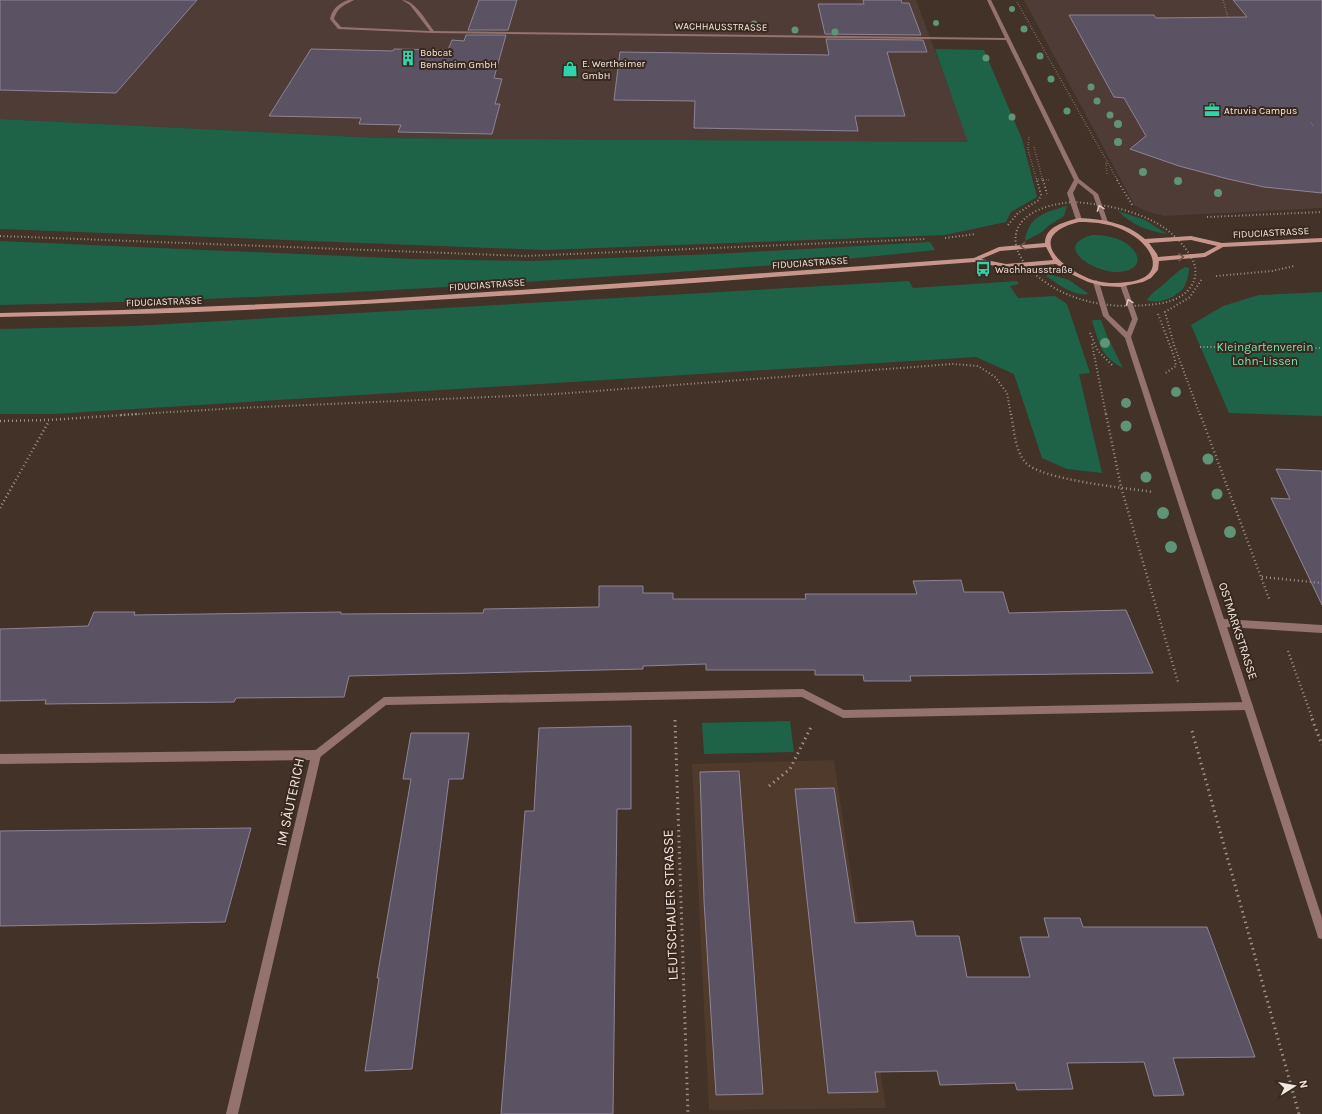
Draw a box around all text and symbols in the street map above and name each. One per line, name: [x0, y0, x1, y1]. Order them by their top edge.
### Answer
street label: WACHHAUSSTRASSE: [674, 20, 767, 34]
place label: Bobcat Bensheim GmbH: [420, 47, 497, 71]
building icon: Bobcat Bensheim GmbH: [399, 49, 417, 67]
place label: E. Wertheimer GmbH: [582, 58, 646, 82]
shop icon: E. Wertheimer GmbH: [561, 60, 579, 78]
office icon: Atruvia Campus: [1203, 101, 1221, 119]
place label: Atruvia Campus: [1224, 105, 1297, 117]
one-way arrow: [1096, 204, 1104, 211]
street label: FIDUCIASTRASSE: [1233, 225, 1310, 241]
one-way arrow: [1020, 242, 1026, 251]
one-way arrow: [1178, 252, 1184, 261]
street label: FIDUCIASTRASSE: [772, 254, 849, 272]
bus stop icon: Wachhausstraße: [974, 260, 992, 278]
place label: Wachhausstraße: [995, 264, 1073, 276]
street label: FIDUCIASTRASSE: [449, 276, 526, 294]
street label: FIDUCIASTRASSE: [126, 295, 202, 309]
one-way arrow: [1125, 299, 1133, 306]
park label: Kleingartenverein Lohn-Lissen: [1217, 340, 1313, 368]
street label: OSTMARKSTRASSE: [1216, 581, 1260, 681]
street label: IM SÄUTERICH: [273, 756, 308, 848]
street label: LEUTSCHAUER STRASSE: [659, 829, 682, 981]
north arrow: [1274, 1066, 1314, 1106]
text: N: [1296, 1079, 1310, 1089]

